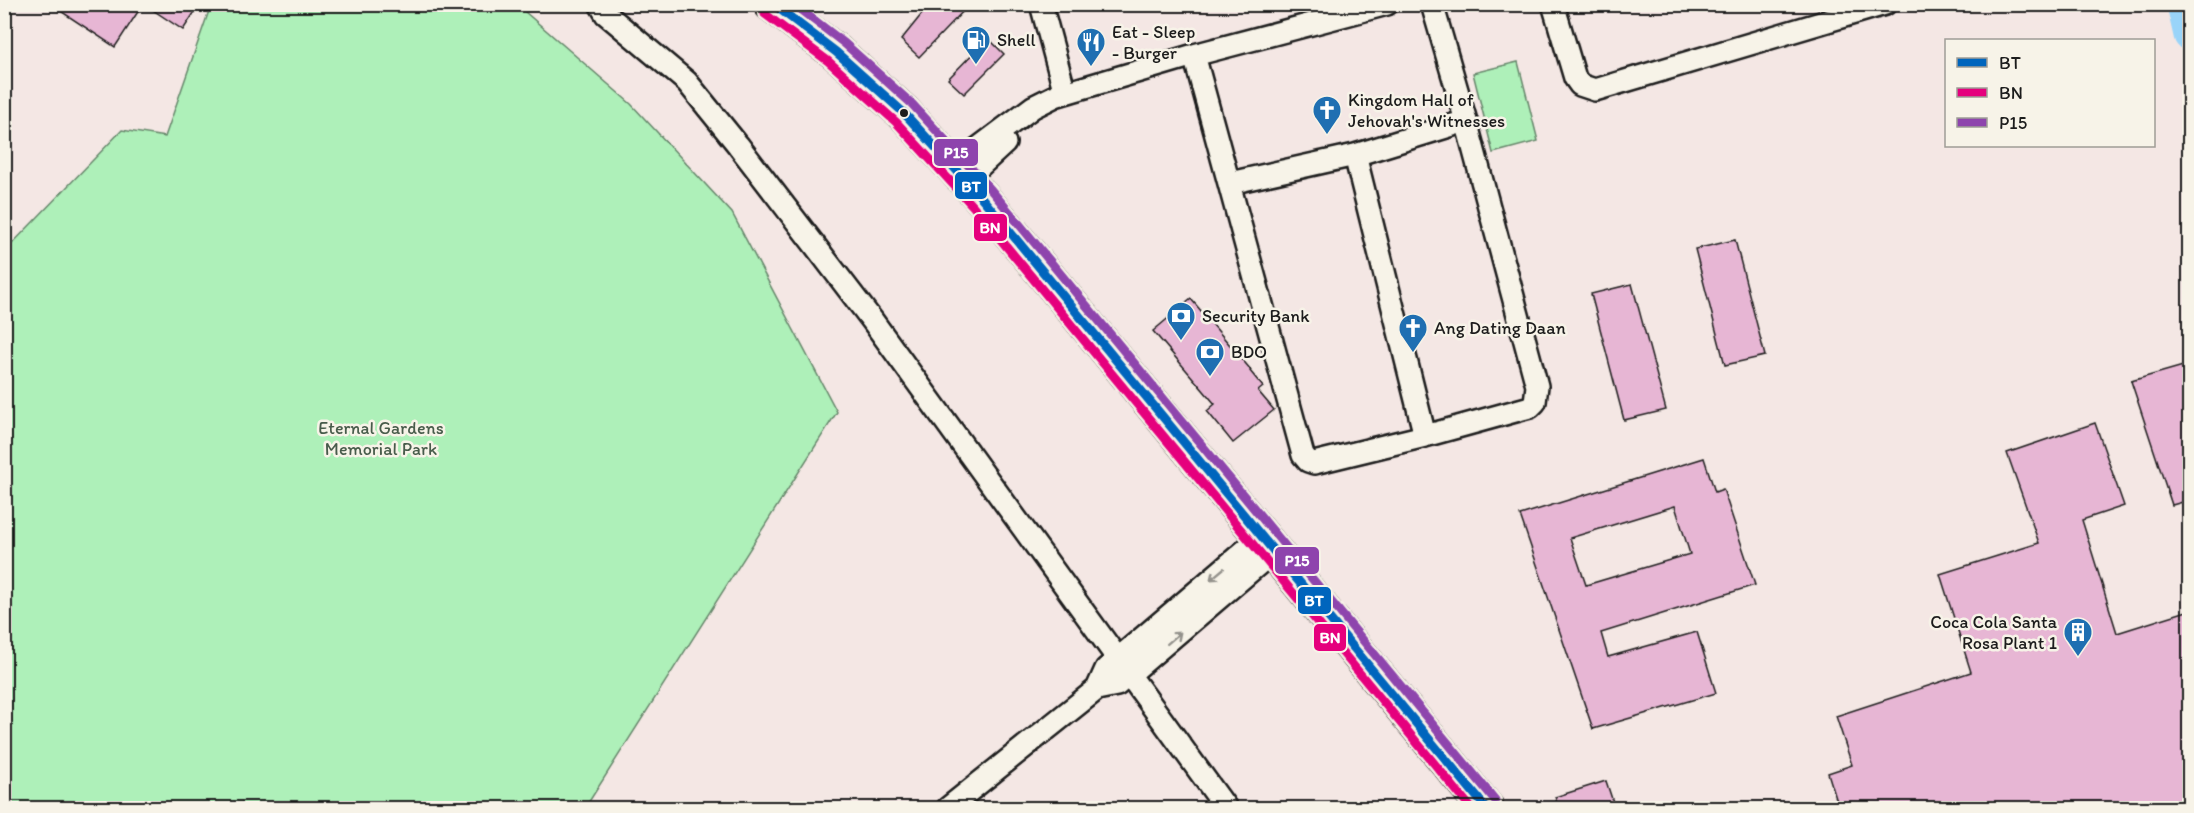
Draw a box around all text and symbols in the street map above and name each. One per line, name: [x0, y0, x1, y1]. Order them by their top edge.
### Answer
place label: Eat - Sleep - Burger: [1112, 21, 1195, 64]
fuel station icon: Shell: [960, 24, 992, 66]
restaurant icon: Eat - Sleep - Burger: [1075, 26, 1107, 68]
place label: Shell: [997, 29, 1036, 51]
legend: [1945, 39, 2155, 147]
text: BT: [1999, 52, 2021, 74]
text: BN: [1999, 82, 2023, 104]
place label: Kingdom Hall of Jehovah's Witnesses: [1348, 89, 1505, 132]
church icon: Kingdom Hall of Jehovah's Witnesses: [1311, 94, 1343, 136]
unlabelled marker: [898, 107, 910, 119]
text: P15: [1999, 112, 2027, 134]
line badge: P15: [933, 138, 979, 167]
text: P15: [944, 143, 969, 162]
line badge: BT: [954, 171, 988, 200]
text: BT: [961, 177, 982, 196]
line badge: BN: [973, 213, 1008, 242]
text: BN: [979, 218, 1001, 237]
bank icon: Security Bank: [1165, 300, 1197, 342]
place label: Security Bank: [1202, 305, 1310, 327]
church icon: Ang Dating Daan: [1397, 312, 1429, 354]
place label: Ang Dating Daan: [1434, 317, 1566, 339]
bank icon: BDO: [1194, 336, 1226, 378]
place label: BDO: [1231, 341, 1267, 363]
park label: Eternal Gardens Memorial Park: [318, 417, 444, 460]
line badge: P15: [1274, 546, 1320, 575]
text: P15: [1285, 551, 1310, 570]
one-way arrow: [1210, 567, 1225, 581]
line badge: BT: [1297, 586, 1332, 615]
text: BT: [1304, 591, 1325, 610]
place label: Coca Cola Santa Rosa Plant 1: [1930, 611, 2058, 654]
building icon: Coca Cola Santa Rosa Plant 1: [2062, 616, 2094, 658]
line badge: BN: [1313, 623, 1347, 652]
text: BN: [1319, 628, 1341, 647]
one-way arrow: [1166, 631, 1182, 644]

